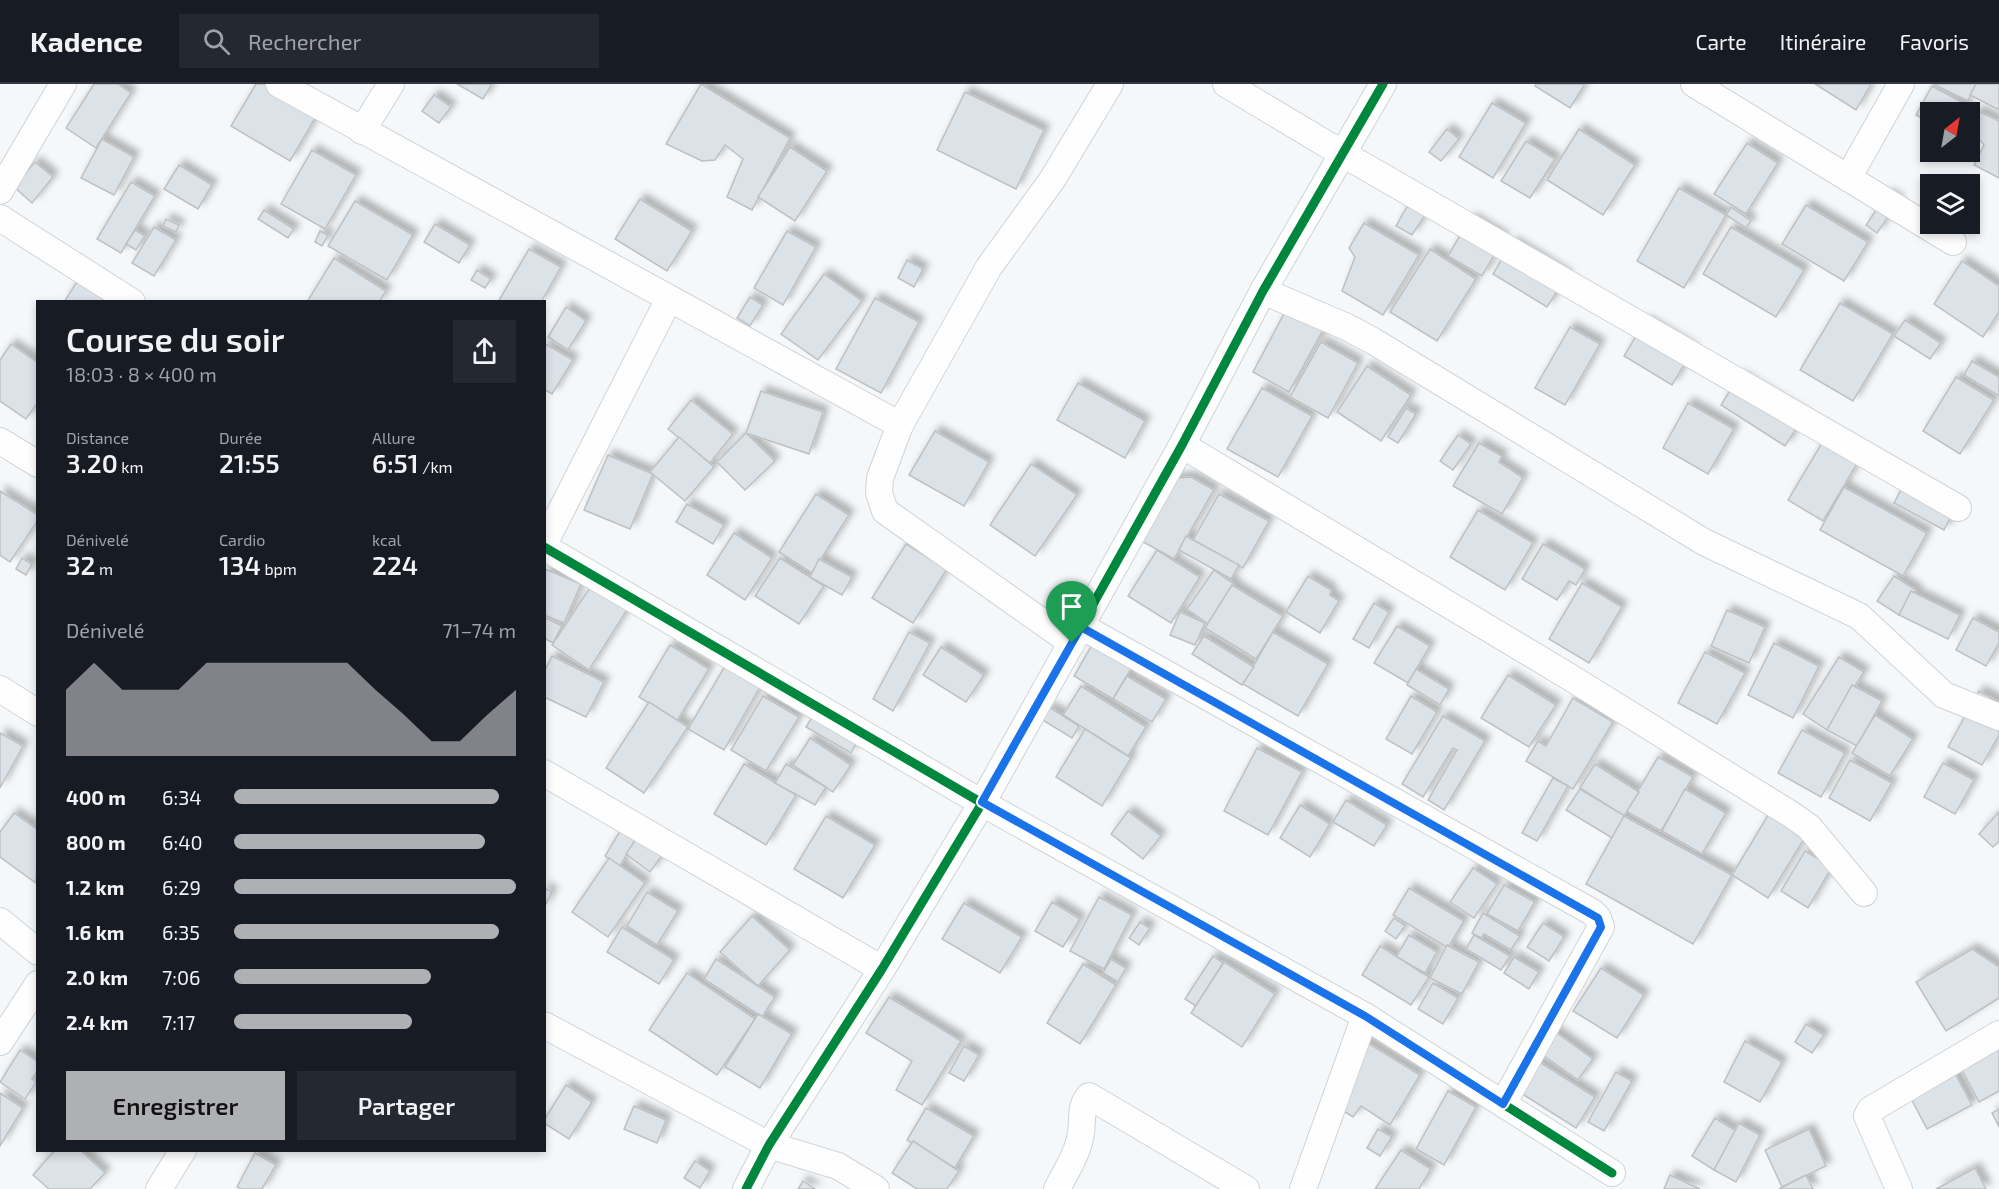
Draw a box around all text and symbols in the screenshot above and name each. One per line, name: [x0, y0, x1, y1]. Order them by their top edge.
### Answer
search box: [179, 14, 599, 68]
text: Kadence: [30, 24, 143, 58]
icon: search: [200, 25, 233, 58]
text: Rechercher: [248, 28, 361, 54]
text: Carte: [1695, 29, 1747, 54]
text: Itinéraire: [1780, 29, 1866, 54]
text: Favoris: [1899, 29, 1969, 54]
north arrow: [1920, 102, 1980, 162]
map controls: [1920, 102, 1980, 234]
button: layers: [1920, 174, 1980, 234]
text: Course du soir: [66, 319, 285, 359]
button: share: [453, 320, 516, 383]
text: 18:03 · 8 × 400 m: [66, 362, 217, 386]
text: Distance: [66, 428, 129, 447]
text: Durée: [219, 428, 262, 447]
text: Allure: [372, 428, 415, 447]
text: 3.20: [66, 447, 118, 478]
text: 21:55: [219, 447, 280, 478]
text: 6:51: [372, 447, 419, 478]
text: km: [118, 457, 144, 476]
text: /km: [419, 457, 453, 476]
text: Dénivelé: [66, 530, 129, 549]
text: Cardio: [219, 530, 265, 549]
text: kcal: [372, 530, 401, 549]
text: 32: [66, 549, 96, 580]
text: 134: [219, 549, 261, 580]
text: 224: [372, 549, 418, 580]
text: m: [96, 559, 113, 578]
text: bpm: [261, 559, 297, 578]
pin: [1046, 581, 1097, 643]
icon: arrive: [1055, 590, 1088, 623]
text: Dénivelé: [66, 618, 145, 642]
text: 71–74 m: [442, 618, 516, 642]
text: 400 m: [66, 785, 126, 809]
text: 6:34: [162, 785, 202, 809]
text: 800 m: [66, 830, 126, 854]
text: 6:40: [162, 830, 203, 854]
text: 1.2 km: [66, 875, 124, 899]
text: 6:29: [162, 875, 201, 899]
text: 1.6 km: [66, 920, 124, 944]
text: 6:35: [162, 920, 200, 944]
text: 2.0 km: [66, 965, 128, 989]
text: 7:06: [162, 965, 200, 989]
text: 2.4 km: [66, 1010, 128, 1034]
text: 7:17: [162, 1010, 195, 1034]
button: Enregistrer: [66, 1071, 285, 1140]
button: Partager: [297, 1071, 516, 1140]

